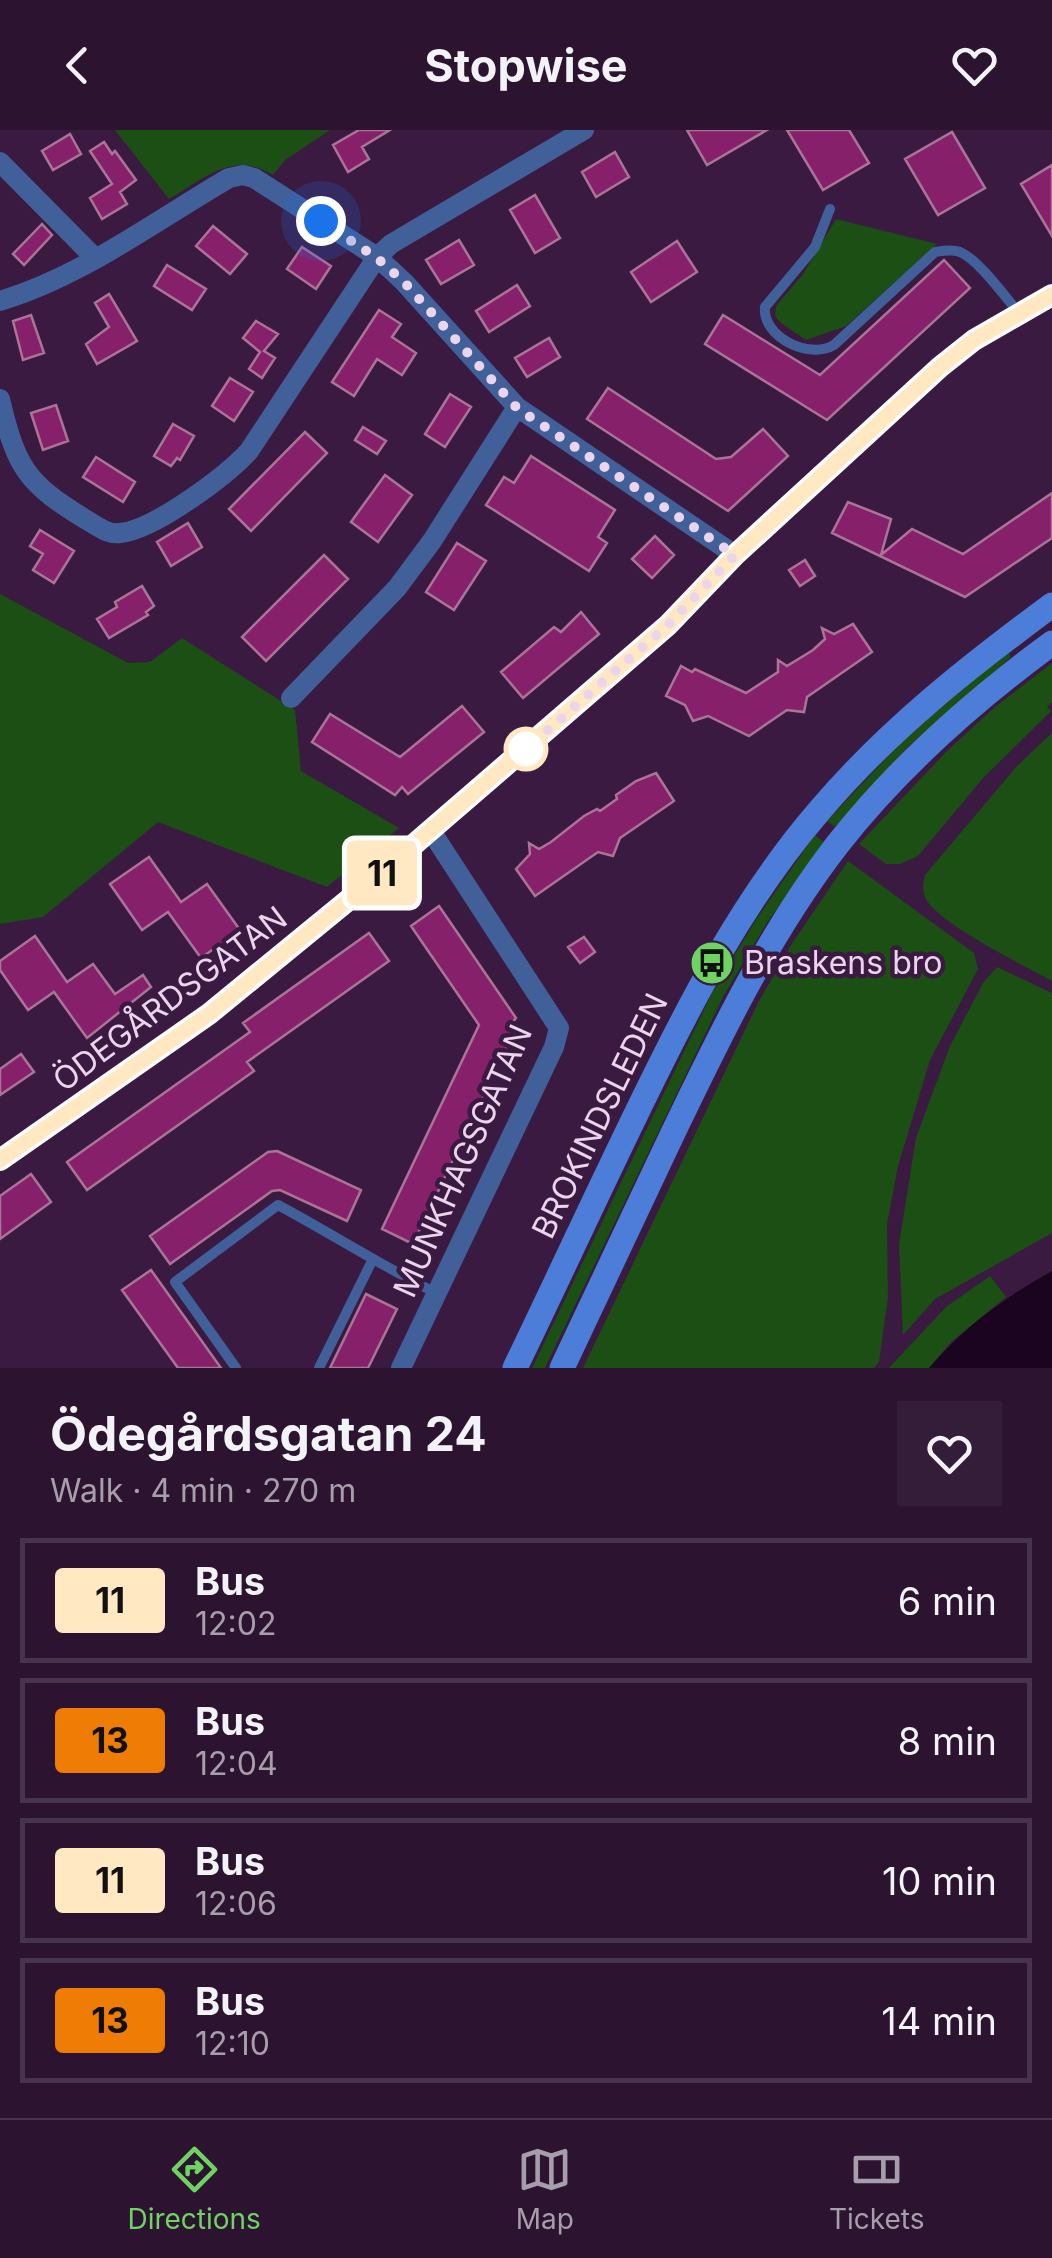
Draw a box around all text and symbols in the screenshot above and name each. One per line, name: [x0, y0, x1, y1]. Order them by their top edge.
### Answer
icon: back: [50, 38, 105, 93]
text: Stopwise: [424, 38, 628, 93]
icon: heart: [947, 38, 1002, 93]
your location: [296, 196, 346, 246]
unlabelled marker: [505, 728, 547, 770]
line badge: 11: [337, 840, 427, 906]
text: 11: [367, 852, 397, 894]
street label: ÖDEGÅRDSGATAN: [44, 896, 294, 1099]
bus stop icon: Braskens bro: [689, 940, 735, 986]
place label: Braskens bro: [744, 943, 942, 982]
street label: BROKINDSLEDEN: [523, 987, 676, 1245]
street label: MUNKHAGSGATAN: [385, 1019, 540, 1303]
button: heart: [897, 1401, 1002, 1506]
text: Ödegårdsgatan 24: [50, 1404, 487, 1463]
text: Walk · 4 min · 270 m: [50, 1471, 356, 1510]
text: Bus: [195, 1558, 265, 1604]
text: 6 min: [898, 1578, 997, 1624]
text: 11: [95, 1579, 125, 1621]
text: 12:02: [195, 1604, 276, 1643]
text: Bus: [195, 1698, 265, 1744]
text: 8 min: [898, 1718, 997, 1764]
text: 13: [91, 1719, 129, 1761]
text: 12:04: [195, 1744, 278, 1783]
text: Bus: [195, 1838, 265, 1884]
text: 10 min: [882, 1858, 997, 1904]
text: 11: [95, 1859, 125, 1901]
text: 12:06: [195, 1884, 277, 1923]
text: Bus: [195, 1978, 265, 2024]
text: 14 min: [881, 1998, 997, 2044]
text: 13: [91, 1999, 129, 2041]
text: 12:10: [195, 2024, 270, 2063]
tab: Directions: [127, 2142, 261, 2236]
tab: Map: [516, 2142, 574, 2236]
tab: Tickets: [829, 2142, 925, 2236]

